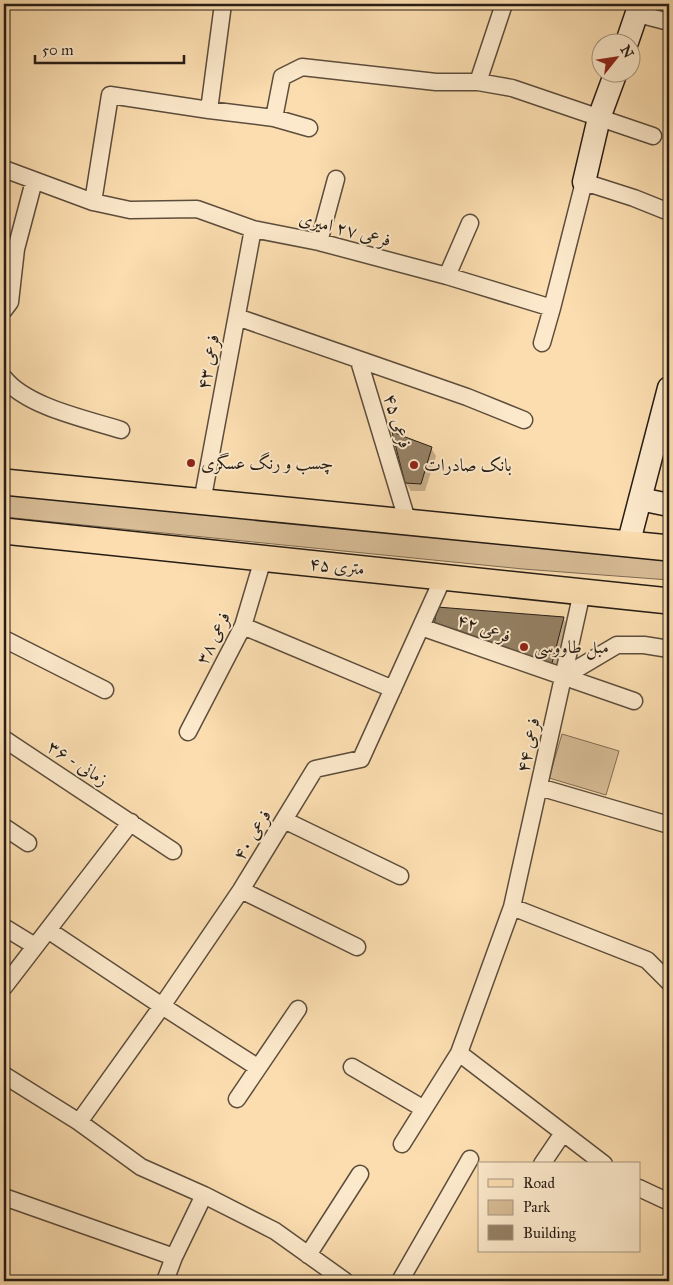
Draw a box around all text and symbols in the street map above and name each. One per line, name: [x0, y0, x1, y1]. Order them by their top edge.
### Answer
scale bar: [35, 32, 184, 64]
north arrow: [590, 32, 640, 82]
text: 50 m: [42, 41, 74, 59]
text: N: [616, 42, 637, 61]
street label: فرعی ۲۷ امیری: [296, 207, 393, 252]
street label: فرعی ۴۳: [192, 333, 225, 392]
street label: فرعی ۴۵: [378, 391, 417, 451]
place label: چسب و رنگ عسگری: [201, 451, 333, 475]
place label: بانک صادرات: [424, 454, 512, 476]
marker: چسب و رنگ عسگری: [185, 457, 197, 469]
marker: بانک صادرات: [408, 459, 420, 471]
street label: ۴۵ متری: [308, 552, 366, 580]
street label: فرعی ۳۸: [191, 608, 236, 668]
street label: فرعی ۴۲: [454, 609, 514, 648]
place label: مبل طاووسی: [534, 636, 609, 660]
marker: مبل طاووسی: [518, 641, 530, 653]
street label: فرعی ۴۴: [511, 715, 546, 775]
street label: ۳۶ - زمانی: [44, 735, 112, 791]
street label: فرعی ۴۰: [228, 806, 277, 865]
legend: [478, 1162, 640, 1252]
text: Road: [523, 1174, 555, 1192]
text: Park: [523, 1198, 550, 1216]
text: Building: [523, 1224, 577, 1242]

